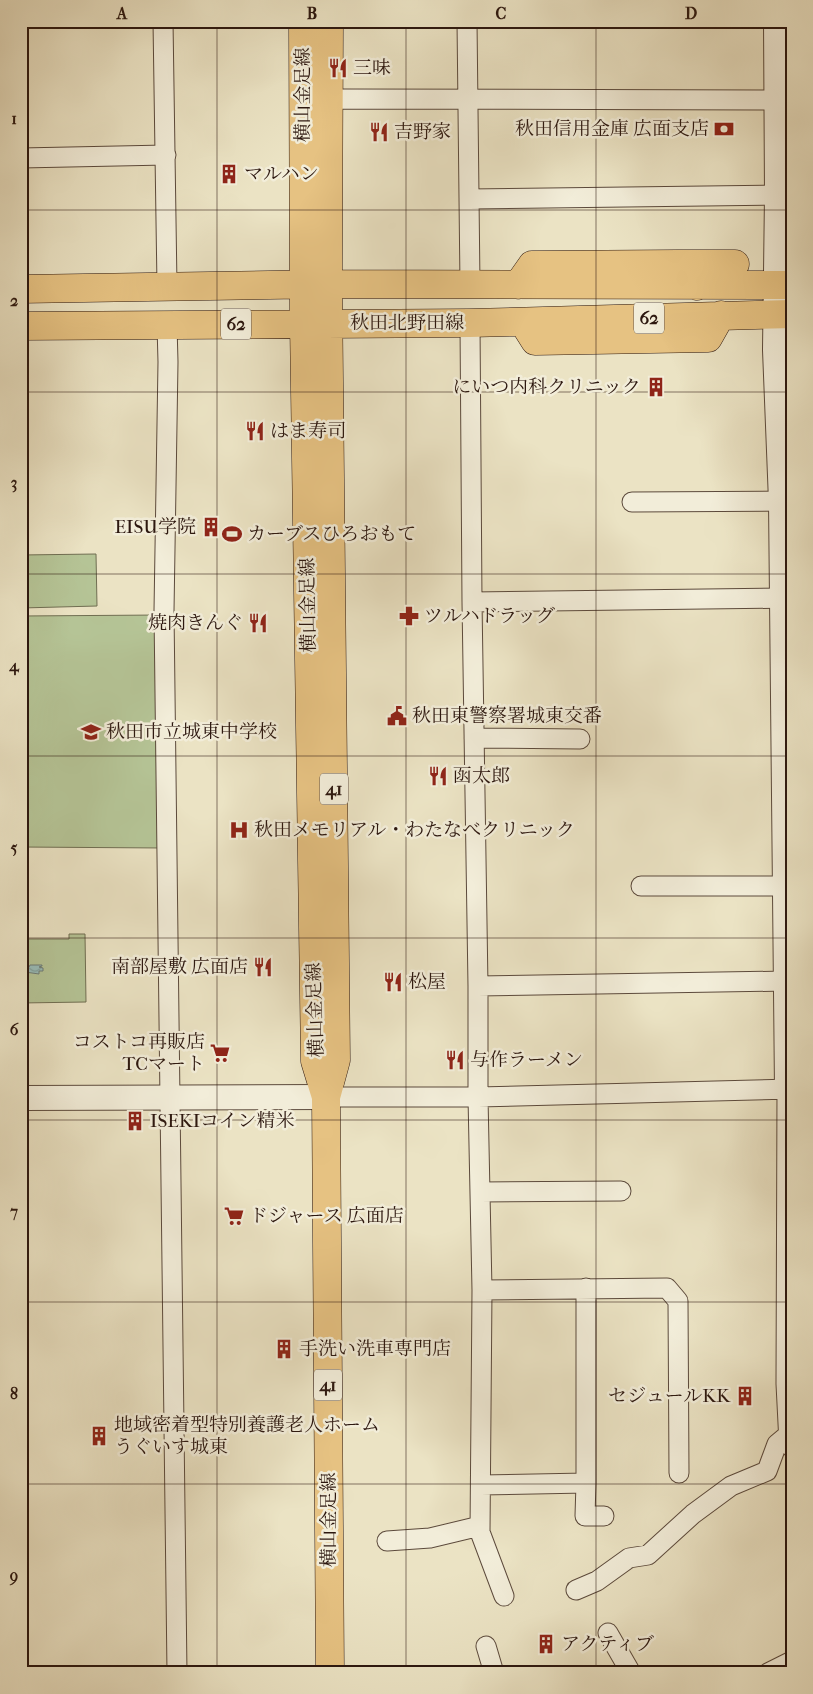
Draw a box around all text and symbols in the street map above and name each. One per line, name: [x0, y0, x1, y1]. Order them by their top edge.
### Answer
text: A: [116, 4, 128, 23]
text: B: [307, 4, 317, 23]
text: C: [496, 4, 507, 23]
text: D: [685, 4, 697, 23]
street label: 横山金足線: [292, 47, 314, 143]
restaurant icon: 三味: [327, 57, 349, 79]
place label: 三味: [353, 57, 391, 79]
text: 1: [11, 109, 17, 128]
place label: 秋田信用金庫 広面支店: [515, 118, 709, 140]
bank icon: 秋田信用金庫 広面支店: [713, 118, 735, 140]
restaurant icon: 吉野家: [368, 121, 390, 143]
place label: 吉野家: [394, 121, 451, 143]
building icon: マルハン: [218, 163, 240, 185]
place label: マルハン: [244, 163, 319, 185]
text: 2: [10, 291, 18, 310]
road number: 62: [634, 302, 664, 334]
road number: 62: [221, 308, 251, 339]
street label: 秋田北野田線: [350, 312, 464, 334]
place label: にいつ内科クリニック: [452, 376, 641, 398]
building icon: にいつ内科クリニック: [645, 376, 667, 398]
restaurant icon: はま寿司: [244, 420, 266, 442]
place label: はま寿司: [270, 420, 346, 442]
text: 3: [11, 473, 17, 493]
place label: EISU学院: [114, 516, 196, 538]
building icon: EISU学院: [200, 516, 222, 538]
sports icon: カーブスひろおもて: [221, 523, 243, 545]
place label: カーブスひろおもて: [247, 523, 416, 545]
street label: 横山金足線: [296, 557, 320, 653]
pharmacy icon: ツルハドラッグ: [398, 605, 420, 627]
place label: ツルハドラッグ: [424, 605, 555, 627]
place label: 焼肉きんぐ: [148, 612, 243, 634]
restaurant icon: 焼肉きんぐ: [247, 612, 269, 634]
text: 4: [8, 656, 20, 676]
public building icon: 秋田東警察署城東交番: [386, 705, 408, 727]
place label: 秋田東警察署城東交番: [412, 705, 602, 727]
school or university icon: 秋田市立城東中学校: [80, 721, 102, 743]
place label: 秋田市立城東中学校: [106, 721, 277, 743]
restaurant icon: 函太郎: [427, 765, 449, 787]
place label: 函太郎: [453, 765, 510, 787]
road number: 41: [320, 774, 348, 804]
hospital icon: 秋田メモリアル・わたなべクリニック: [228, 819, 250, 841]
place label: 秋田メモリアル・わたなべクリニック: [254, 819, 575, 841]
text: 5: [11, 838, 18, 857]
place label: 南部屋敷 広面店: [111, 956, 248, 978]
restaurant icon: 南部屋敷 広面店: [252, 956, 274, 978]
street label: 横山金足線: [302, 962, 328, 1058]
restaurant icon: 松屋: [382, 971, 404, 993]
place label: 松屋: [408, 971, 446, 993]
text: 6: [10, 1020, 19, 1039]
place label: コストコ再販店 TCマート: [73, 1031, 205, 1075]
supermarket icon: コストコ再販店 TCマート: [209, 1042, 231, 1064]
restaurant icon: 与作ラーメン: [444, 1049, 466, 1071]
place label: 与作ラーメン: [470, 1049, 583, 1071]
building icon: ISEKIコイン精米: [124, 1110, 146, 1132]
place label: ISEKIコイン精米: [150, 1110, 294, 1132]
text: 7: [9, 1202, 18, 1221]
supermarket icon: ドジャース 広面店: [223, 1205, 245, 1227]
place label: ドジャース 広面店: [249, 1205, 404, 1227]
building icon: 手洗い洗車専門店: [273, 1338, 295, 1360]
place label: 手洗い洗車専門店: [299, 1338, 451, 1360]
road number: 41: [314, 1370, 342, 1400]
text: 8: [10, 1384, 18, 1403]
place label: セジュールKK: [608, 1385, 731, 1407]
building icon: セジュールKK: [734, 1385, 756, 1407]
place label: 地域密着型特別養護老人ホーム うぐいす城東: [114, 1414, 380, 1458]
building icon: 地域密着型特別養護老人ホーム うぐいす城東: [88, 1425, 110, 1447]
street label: 横山金足線: [318, 1472, 340, 1568]
text: 9: [9, 1566, 18, 1586]
building icon: アクティブ: [535, 1633, 557, 1655]
place label: アクティブ: [561, 1633, 654, 1655]

